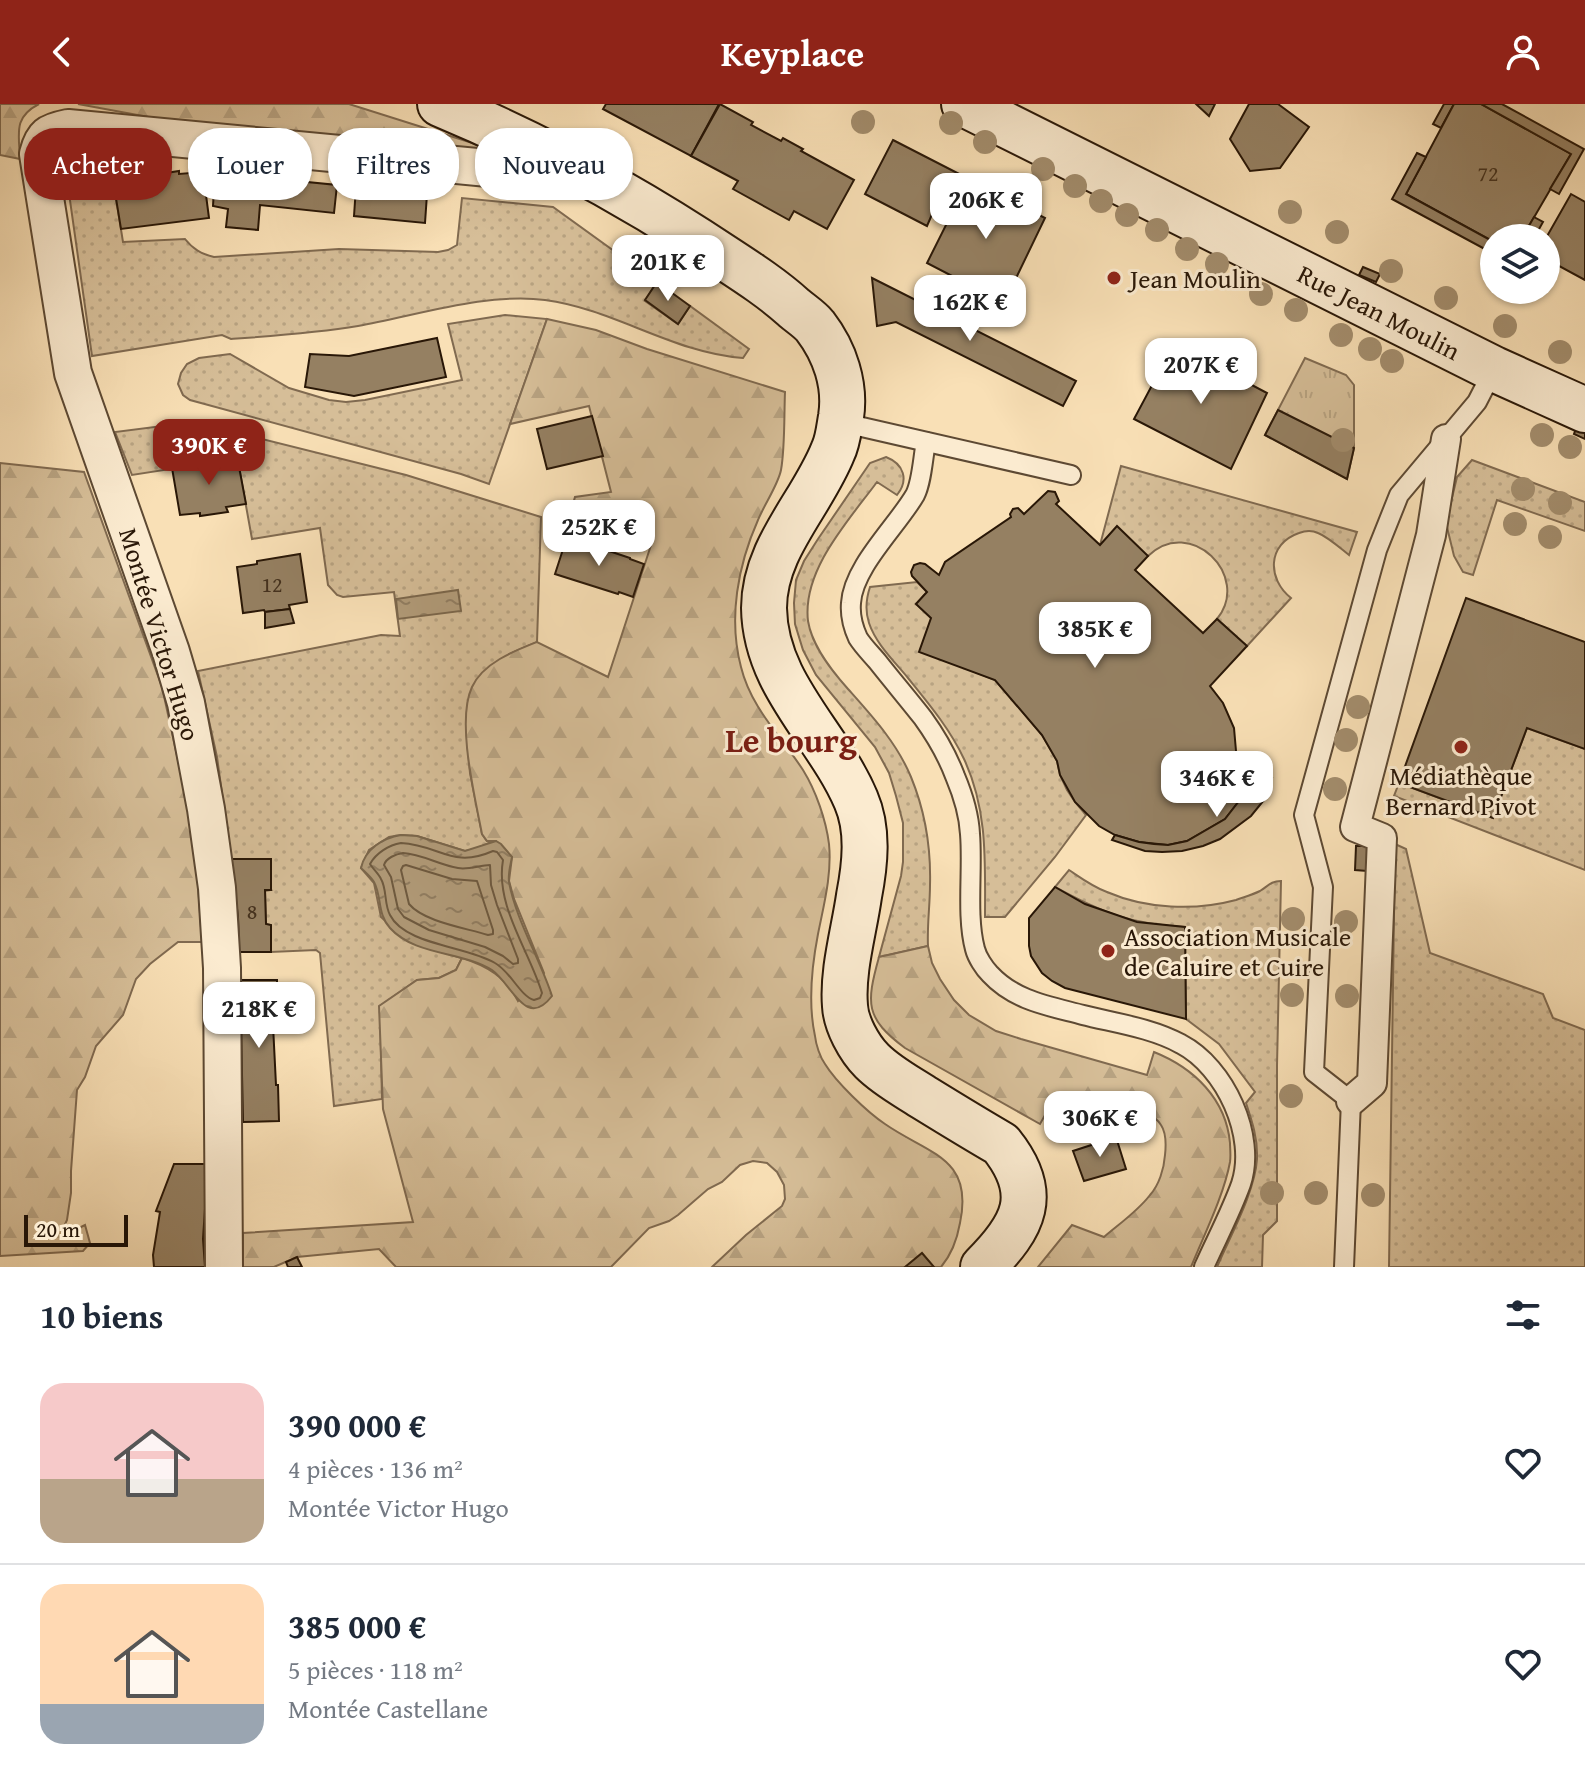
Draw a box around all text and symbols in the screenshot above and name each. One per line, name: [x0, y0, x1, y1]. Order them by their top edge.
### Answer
text: Keyplace: [721, 26, 864, 79]
icon: back: [40, 30, 84, 74]
icon: person: [1501, 30, 1545, 74]
chip: Acheter: [24, 128, 172, 200]
chip: Louer: [188, 128, 312, 200]
chip: Filtres: [328, 128, 459, 200]
chip: Nouveau: [475, 128, 633, 200]
house number: 72: [1477, 157, 1499, 189]
pin: 206K €: [921, 173, 1051, 241]
text: 206K €: [948, 179, 1024, 218]
map controls: [1480, 224, 1560, 304]
button: layers: [1480, 224, 1560, 304]
pin: 201K €: [603, 235, 733, 303]
text: 201K €: [630, 241, 706, 280]
street label: Rue Jean Moulin: [1291, 254, 1467, 370]
place label: Jean Moulin: [1127, 259, 1261, 298]
marker: Jean Moulin: [1105, 269, 1123, 287]
pin: 162K €: [905, 275, 1035, 343]
text: 162K €: [932, 281, 1008, 320]
pin: 207K €: [1136, 338, 1266, 406]
text: 207K €: [1163, 344, 1239, 383]
pin: 390K €: [144, 419, 274, 487]
text: 390K €: [171, 425, 247, 464]
pin: 252K €: [534, 500, 664, 568]
text: 252K €: [561, 506, 637, 545]
street label: Montée Victor Hugo: [109, 523, 211, 745]
house number: 12: [261, 568, 283, 600]
pin: 385K €: [1030, 602, 1160, 670]
text: 385K €: [1057, 608, 1133, 647]
district label: Le bourg: [725, 715, 857, 764]
marker: Médiathèque Bernard Pivot: [1452, 738, 1470, 756]
pin: 346K €: [1152, 751, 1282, 819]
place label: Médiathèque Bernard Pivot: [1386, 756, 1536, 825]
text: 346K €: [1179, 757, 1255, 796]
house number: 8: [247, 895, 257, 927]
place label: Association Musicale de Caluire et Cuire: [1124, 917, 1351, 986]
marker: Association Musicale de Caluire et Cuire: [1099, 942, 1117, 960]
pin: 218K €: [194, 982, 324, 1050]
text: 218K €: [221, 988, 297, 1027]
pin: 306K €: [1035, 1091, 1165, 1159]
text: 306K €: [1062, 1097, 1138, 1136]
scale bar: [24, 1211, 128, 1247]
text: 20 m: [36, 1213, 80, 1245]
text: 10 biens: [40, 1291, 163, 1340]
icon: filters: [1501, 1293, 1545, 1337]
text: 390 000 €: [288, 1400, 426, 1449]
icon: home: [104, 1415, 200, 1511]
icon: heart: [1501, 1441, 1545, 1485]
text: 4 pièces · 136 m²: [288, 1449, 463, 1488]
text: Montée Victor Hugo: [288, 1488, 509, 1527]
text: 385 000 €: [288, 1601, 426, 1650]
icon: home: [104, 1616, 200, 1712]
icon: heart: [1501, 1642, 1545, 1686]
text: 5 pièces · 118 m²: [288, 1650, 463, 1689]
text: Montée Castellane: [288, 1689, 488, 1728]

